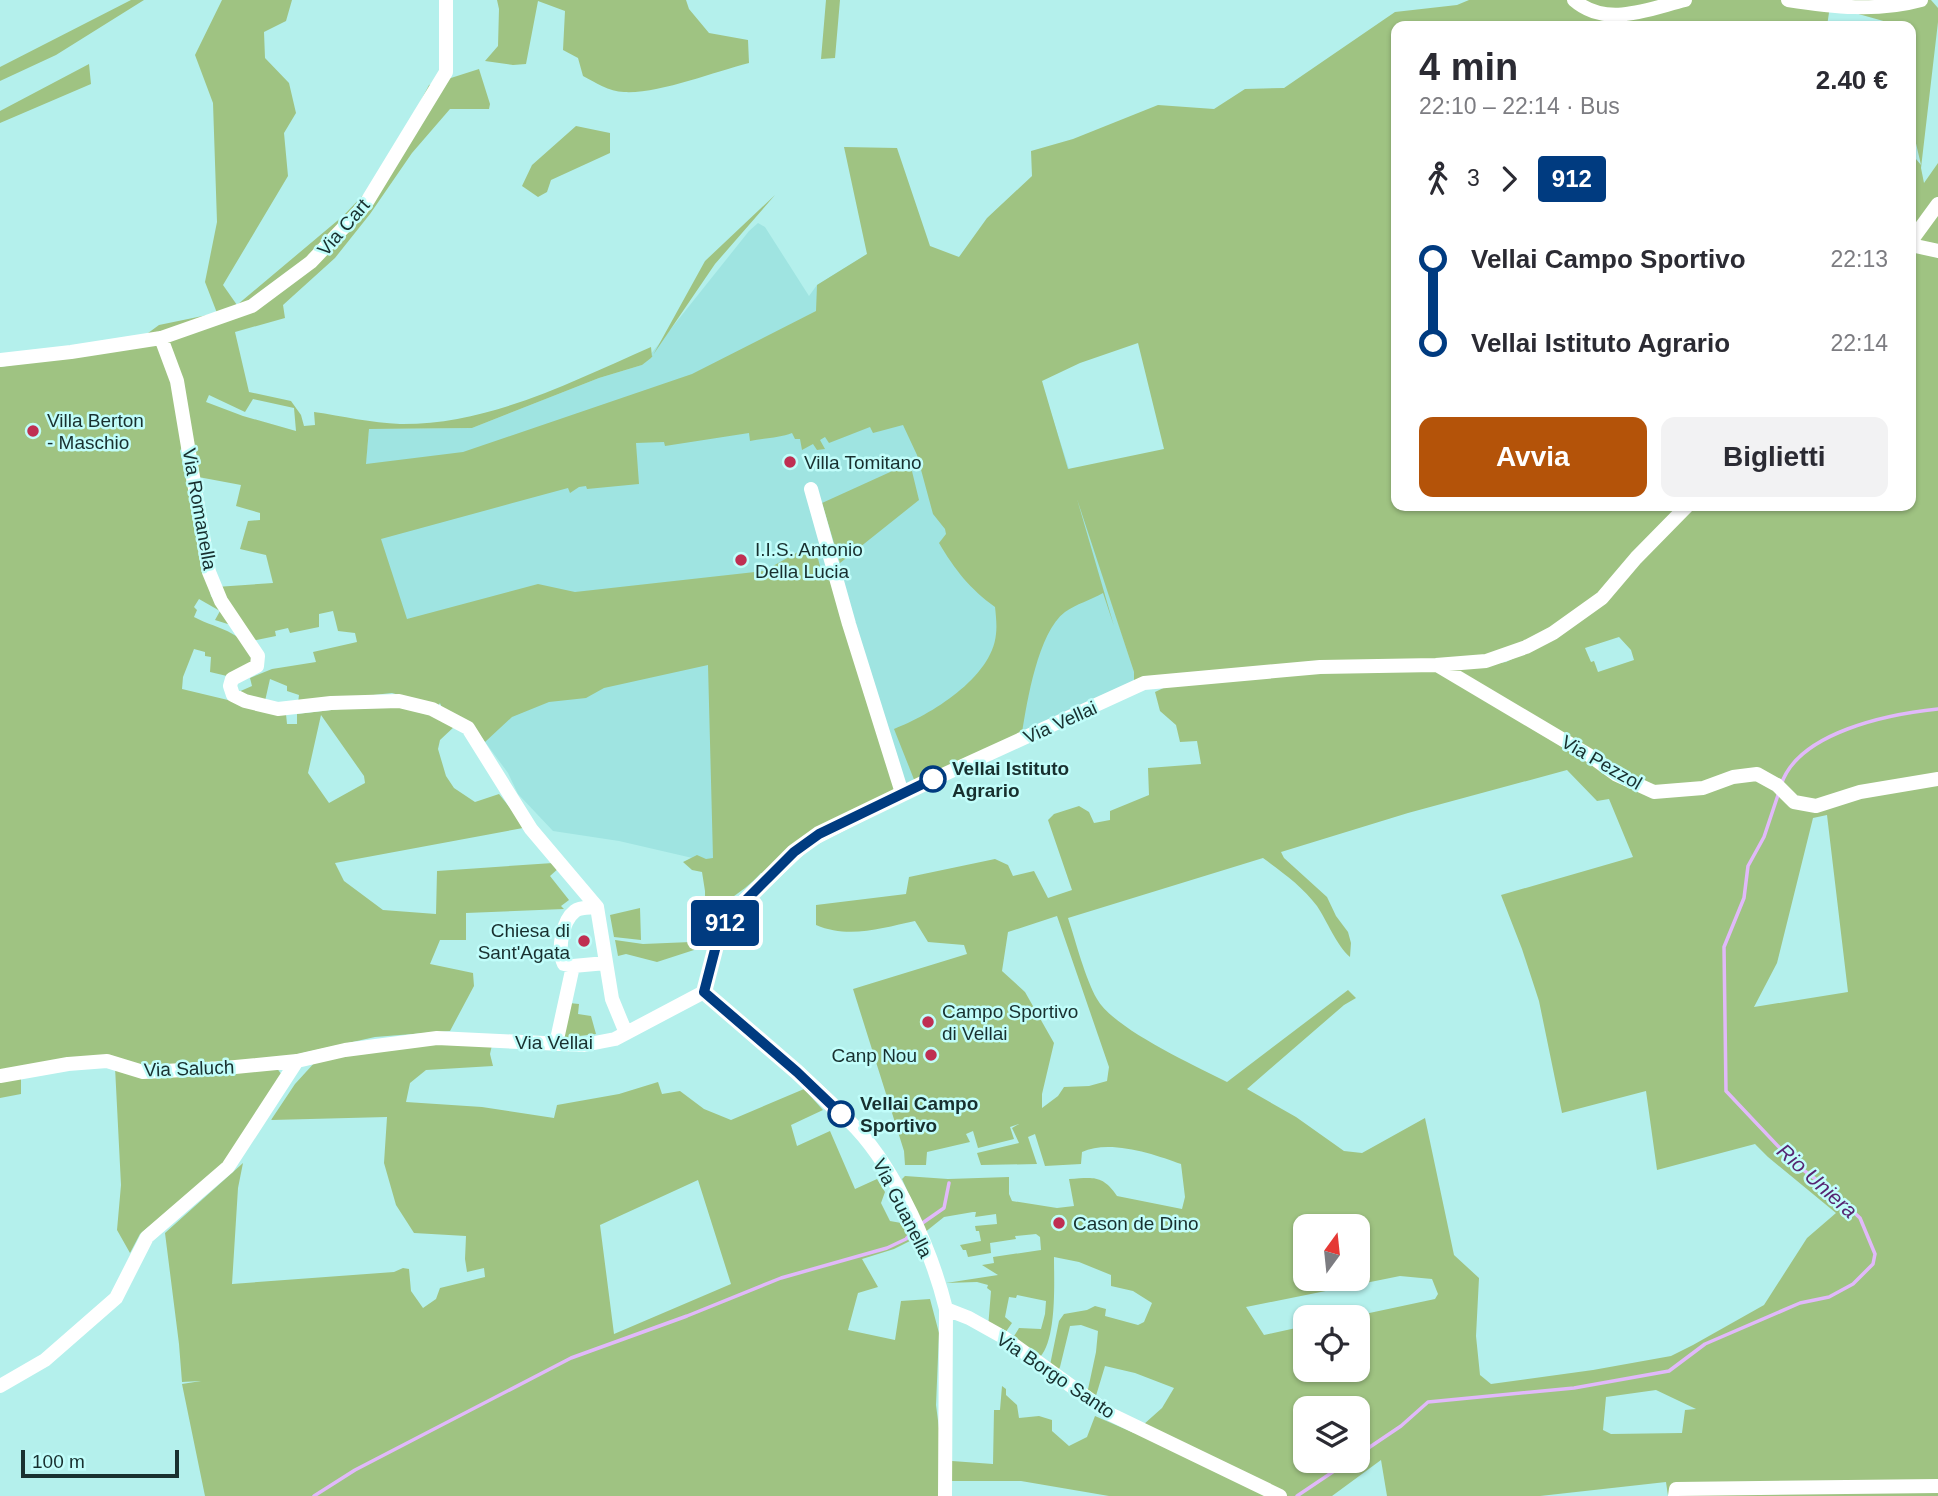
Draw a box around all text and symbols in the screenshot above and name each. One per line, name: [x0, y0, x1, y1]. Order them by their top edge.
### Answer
text: 4 min: [1419, 46, 1518, 88]
text: 2.40 €: [1816, 65, 1888, 95]
text: 22:10 – 22:14 · Bus: [1419, 93, 1620, 119]
icon: walk: [1419, 160, 1457, 198]
icon: forward: [1490, 160, 1528, 198]
text: 3: [1467, 165, 1480, 191]
text: 912: [1552, 165, 1592, 192]
street label: Via Cart: [313, 194, 374, 260]
text: Vellai Campo Sportivo: [1471, 244, 1746, 274]
text: 22:13: [1830, 246, 1888, 272]
text: Vellai Istituto Agrario: [1471, 328, 1730, 358]
text: 22:14: [1830, 330, 1888, 356]
place label: Villa Berton - Maschio: [47, 410, 144, 453]
button: Avvia: [1419, 417, 1647, 497]
button: Biglietti: [1661, 417, 1888, 497]
marker: Villa Berton - Maschio: [25, 423, 41, 439]
street label: Via Romanella: [178, 447, 221, 572]
place label: Villa Tomitano: [804, 452, 922, 473]
marker: Villa Tomitano: [782, 454, 798, 470]
place label: I.I.S. Antonio Della Lucia: [755, 539, 863, 582]
marker: I.I.S. Antonio Della Lucia: [733, 552, 749, 568]
street label: Via Vellai: [1020, 697, 1100, 748]
street label: Via Pezzol: [1558, 731, 1646, 794]
place label: Vellai Istituto Agrario: [952, 758, 1069, 801]
marker: Vellai Istituto Agrario: [920, 766, 946, 792]
line badge: 912: [685, 900, 765, 946]
text: 912: [705, 909, 745, 936]
place label: Chiesa di Sant'Agata: [478, 920, 570, 963]
marker: Chiesa di Sant'Agata: [576, 933, 592, 949]
place label: Campo Sportivo di Vellai: [942, 1001, 1078, 1044]
marker: Campo Sportivo di Vellai: [920, 1014, 936, 1030]
street label: Via Vellai: [515, 1032, 593, 1053]
place label: Canp Nou: [831, 1045, 917, 1066]
marker: Canp Nou: [923, 1047, 939, 1063]
street label: Via Saluch: [143, 1056, 235, 1081]
place label: Vellai Campo Sportivo: [860, 1093, 978, 1136]
marker: Vellai Campo Sportivo: [828, 1101, 854, 1127]
water label: Rio Uniera: [1773, 1139, 1862, 1222]
street label: Via Guanella: [869, 1155, 937, 1262]
place label: Cason de Dino: [1073, 1213, 1199, 1234]
north arrow: [1293, 1214, 1370, 1292]
map controls: [1293, 1214, 1370, 1473]
marker: Cason de Dino: [1051, 1215, 1067, 1231]
button: locate: [1293, 1305, 1370, 1382]
street label: Via Borgo Santo: [993, 1328, 1119, 1423]
button: layers: [1293, 1396, 1370, 1473]
scale bar: [21, 1447, 178, 1479]
text: 100 m: [32, 1451, 85, 1472]

